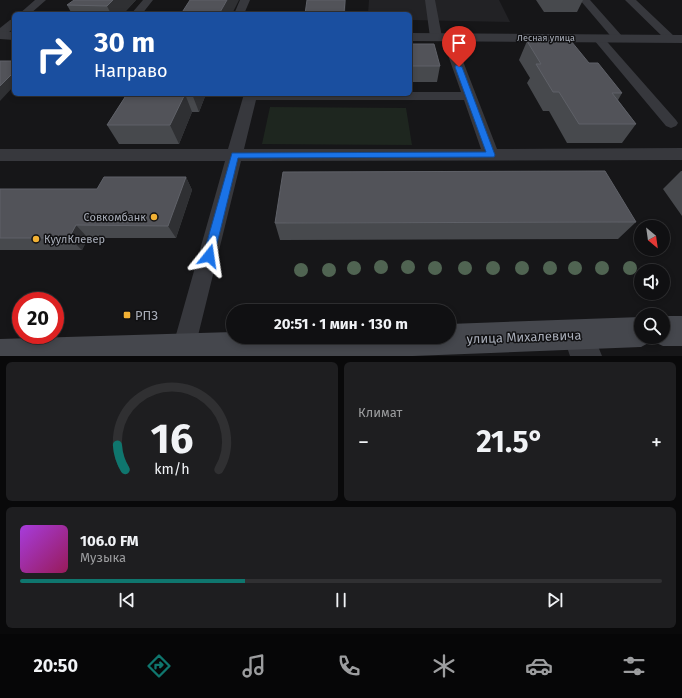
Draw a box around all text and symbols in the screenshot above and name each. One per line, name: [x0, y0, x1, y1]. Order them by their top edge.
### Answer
text: 30 m: [94, 26, 155, 59]
pin: [442, 26, 476, 67]
icon: right: [28, 28, 80, 80]
icon: arrive: [448, 32, 470, 54]
street label: Лесная улица: [517, 33, 575, 43]
text: Направо: [94, 60, 168, 82]
place label: Совкомбанк: [84, 211, 146, 224]
marker: Совкомбанк: [149, 212, 159, 222]
north arrow: [634, 220, 670, 256]
map controls: [634, 220, 670, 344]
place label: КуулКлевер: [44, 233, 105, 246]
marker: КуулКлевер: [31, 234, 41, 244]
position arrow: [188, 235, 230, 277]
button: sound: [634, 264, 670, 300]
speed limit sign: 20: [12, 292, 64, 344]
place label: РПЗ: [135, 308, 158, 323]
button: search: [634, 308, 670, 344]
marker: РПЗ: [122, 310, 132, 320]
text: 20:51 · 1 мин · 130 m: [274, 315, 408, 333]
street label: улица Михалевича: [466, 328, 582, 346]
text: Климат: [358, 405, 402, 420]
text: 16: [151, 413, 193, 463]
text: 21.5°: [476, 424, 544, 460]
text: −: [358, 429, 369, 456]
text: +: [651, 429, 662, 456]
text: km/h: [154, 460, 190, 477]
text: 106.0 FM: [80, 532, 139, 550]
text: Музыка: [80, 550, 126, 565]
icon: previous: [116, 589, 138, 611]
icon: pause: [330, 589, 352, 611]
icon: next: [544, 589, 566, 611]
icon: directions: [145, 652, 173, 680]
icon: music: [240, 652, 268, 680]
icon: phone: [335, 652, 363, 680]
icon: climate: [430, 652, 458, 680]
icon: car: [525, 652, 553, 680]
icon: filters: [620, 652, 648, 680]
text: 20:50: [34, 655, 78, 677]

